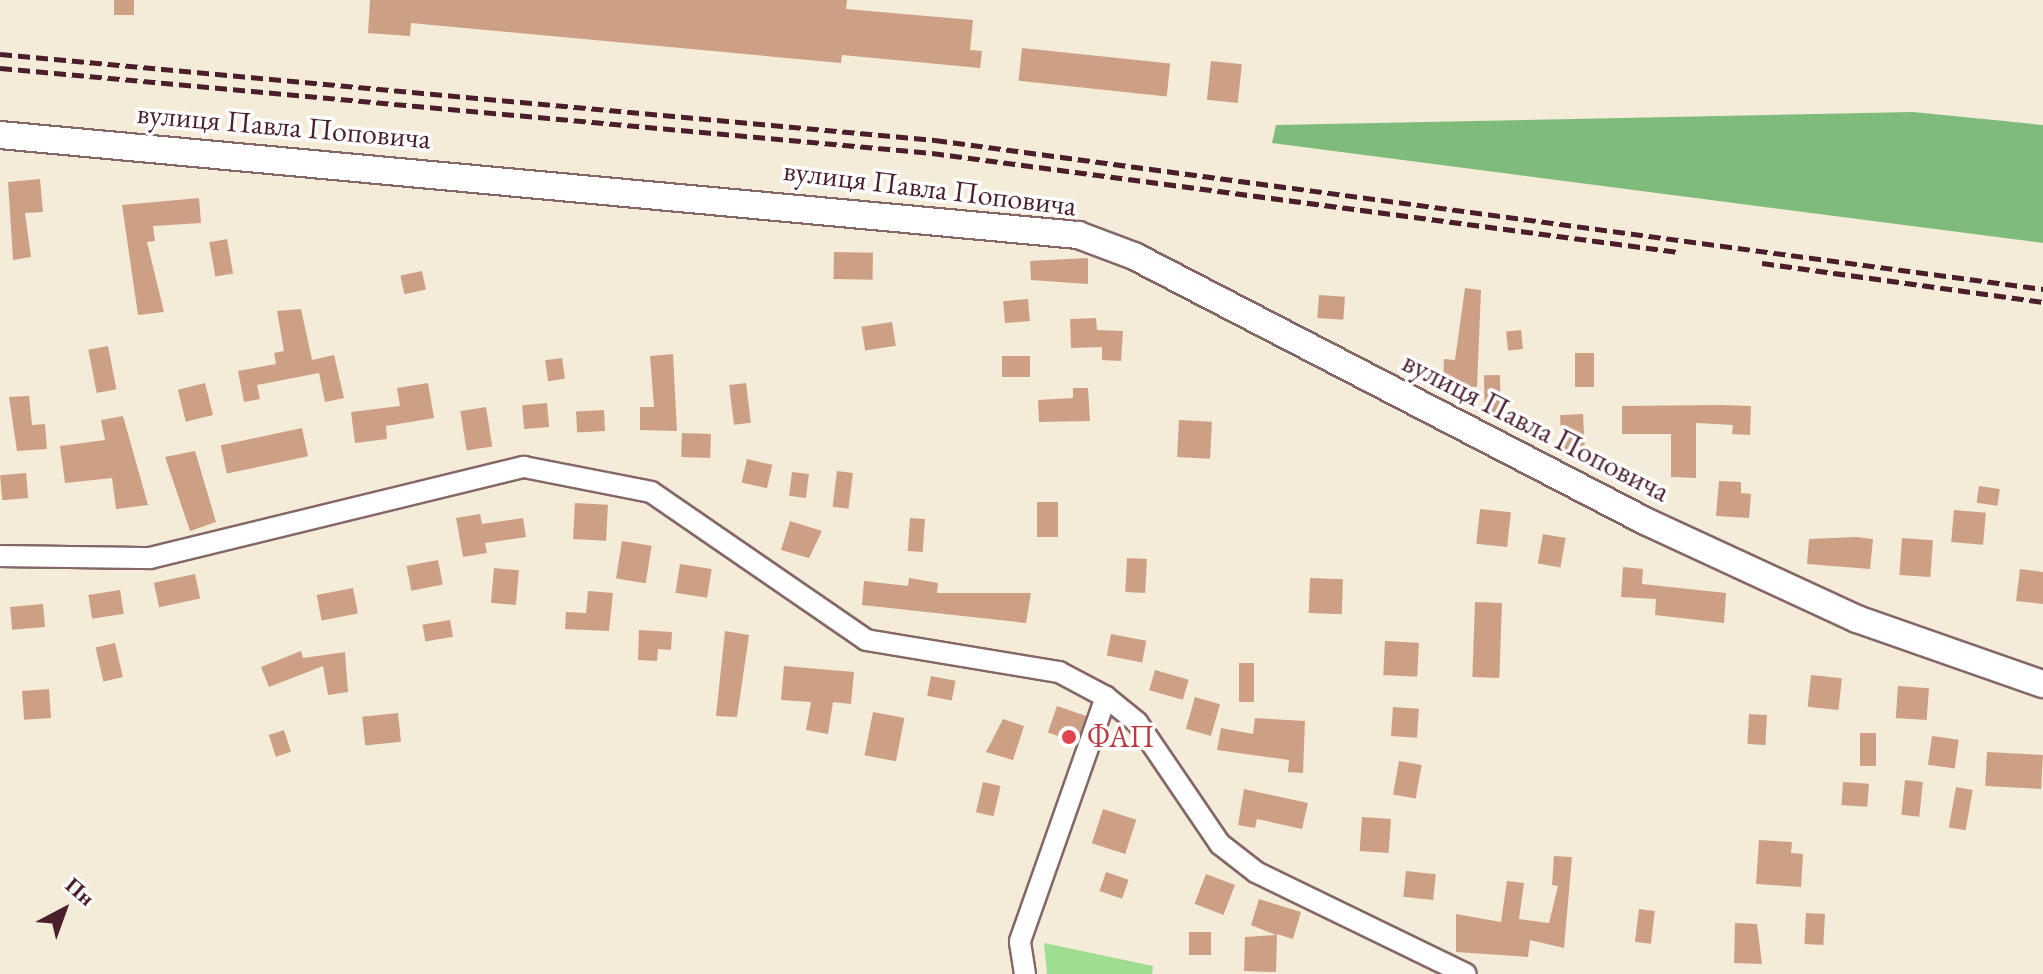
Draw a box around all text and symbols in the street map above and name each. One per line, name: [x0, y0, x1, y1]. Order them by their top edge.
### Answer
street label: вулиця Павла Поповича: [136, 95, 432, 157]
street label: вулиця Павла Поповича: [781, 152, 1079, 224]
street label: вулиця Павла Поповича: [1396, 344, 1676, 510]
place label: ФАП: [1087, 719, 1154, 755]
marker: ФАП: [1058, 726, 1080, 748]
north arrow: [24, 870, 104, 950]
text: Пн: [59, 871, 101, 912]

